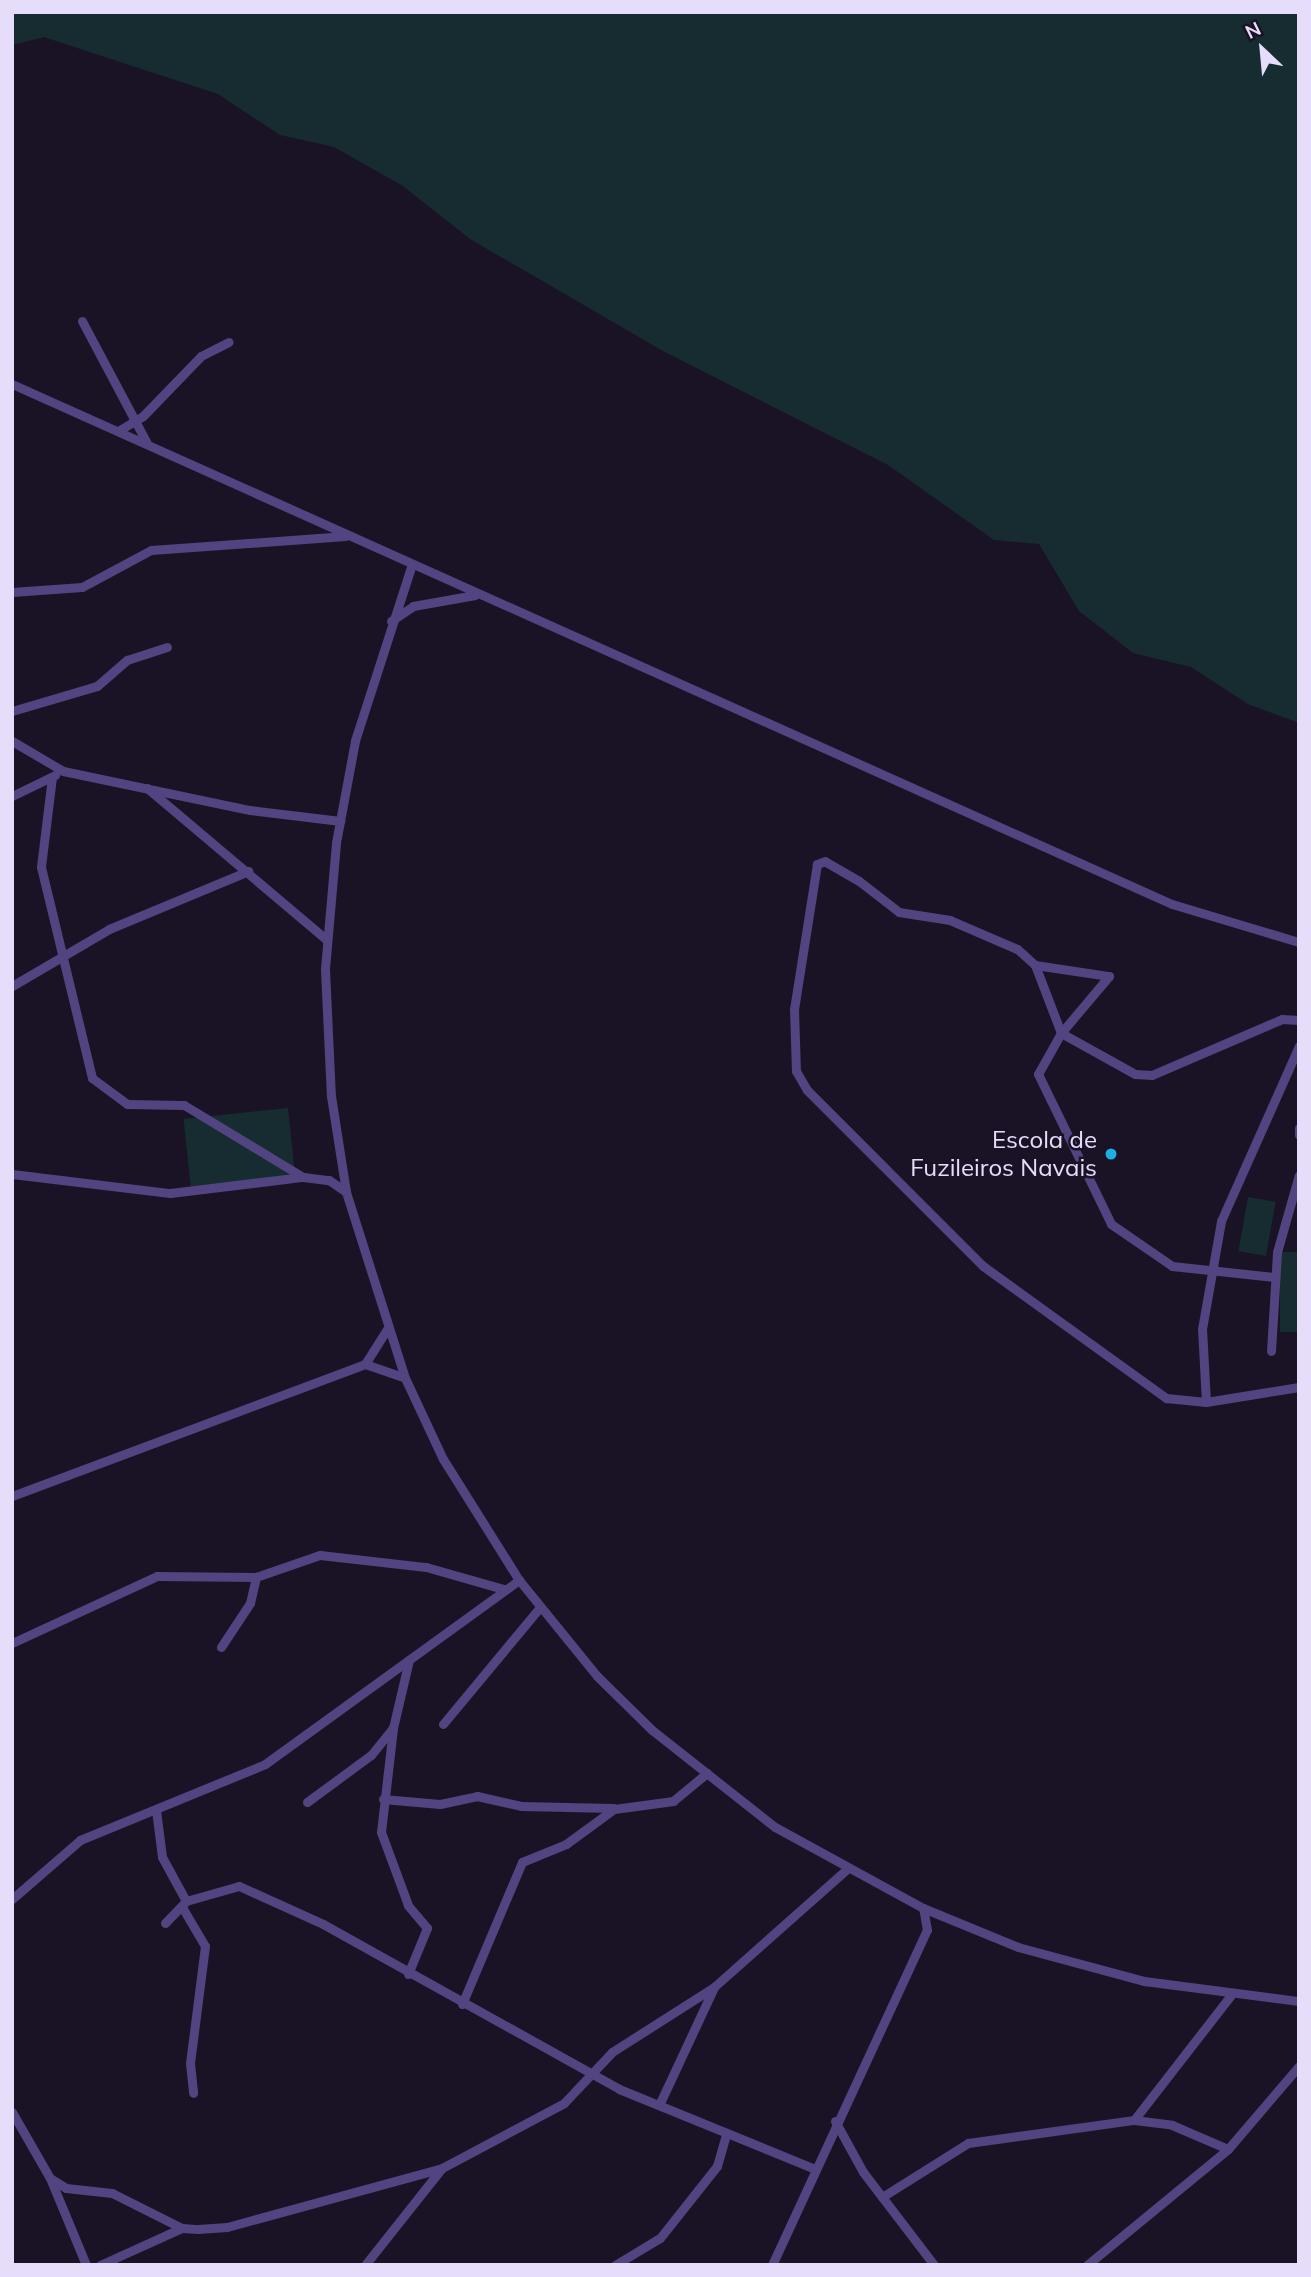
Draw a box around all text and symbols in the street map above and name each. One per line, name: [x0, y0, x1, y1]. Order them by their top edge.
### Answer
north arrow: [1227, 14, 1297, 84]
text: N: [1241, 16, 1265, 44]
place label: Escola de Fuzileiros Navais: [910, 1126, 1097, 1182]
marker: Escola de Fuzileiros Navais: [1103, 1146, 1119, 1162]

